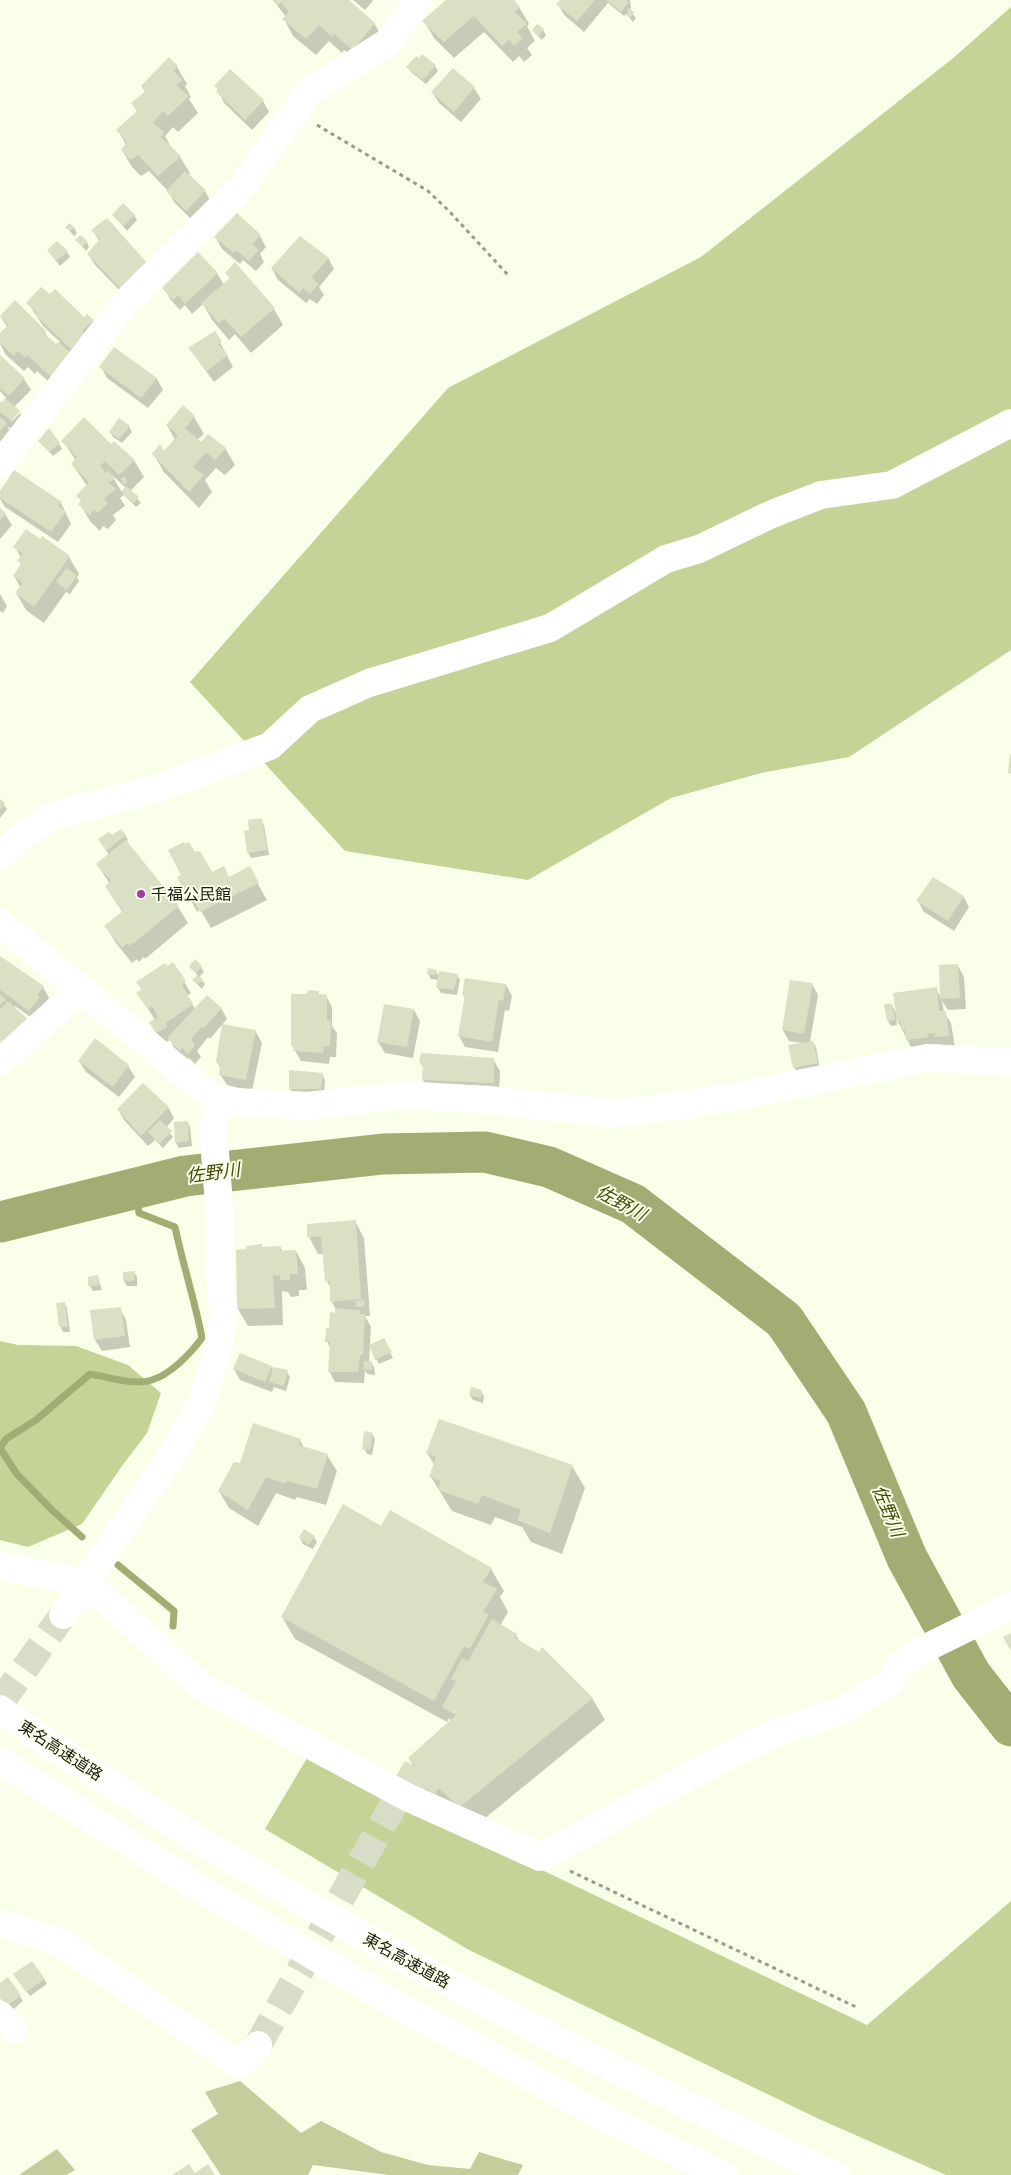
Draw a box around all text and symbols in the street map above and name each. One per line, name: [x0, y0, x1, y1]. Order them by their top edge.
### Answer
place label: 千福公民館: [151, 884, 231, 904]
marker: 千福公民館: [135, 888, 147, 900]
water label: 佐野川: [185, 1158, 243, 1186]
water label: 佐野川: [593, 1179, 652, 1226]
water label: 佐野川: [868, 1481, 910, 1542]
street label: 東名高速道路: [15, 1715, 107, 1785]
street label: 東名高速道路: [360, 1928, 454, 1992]

